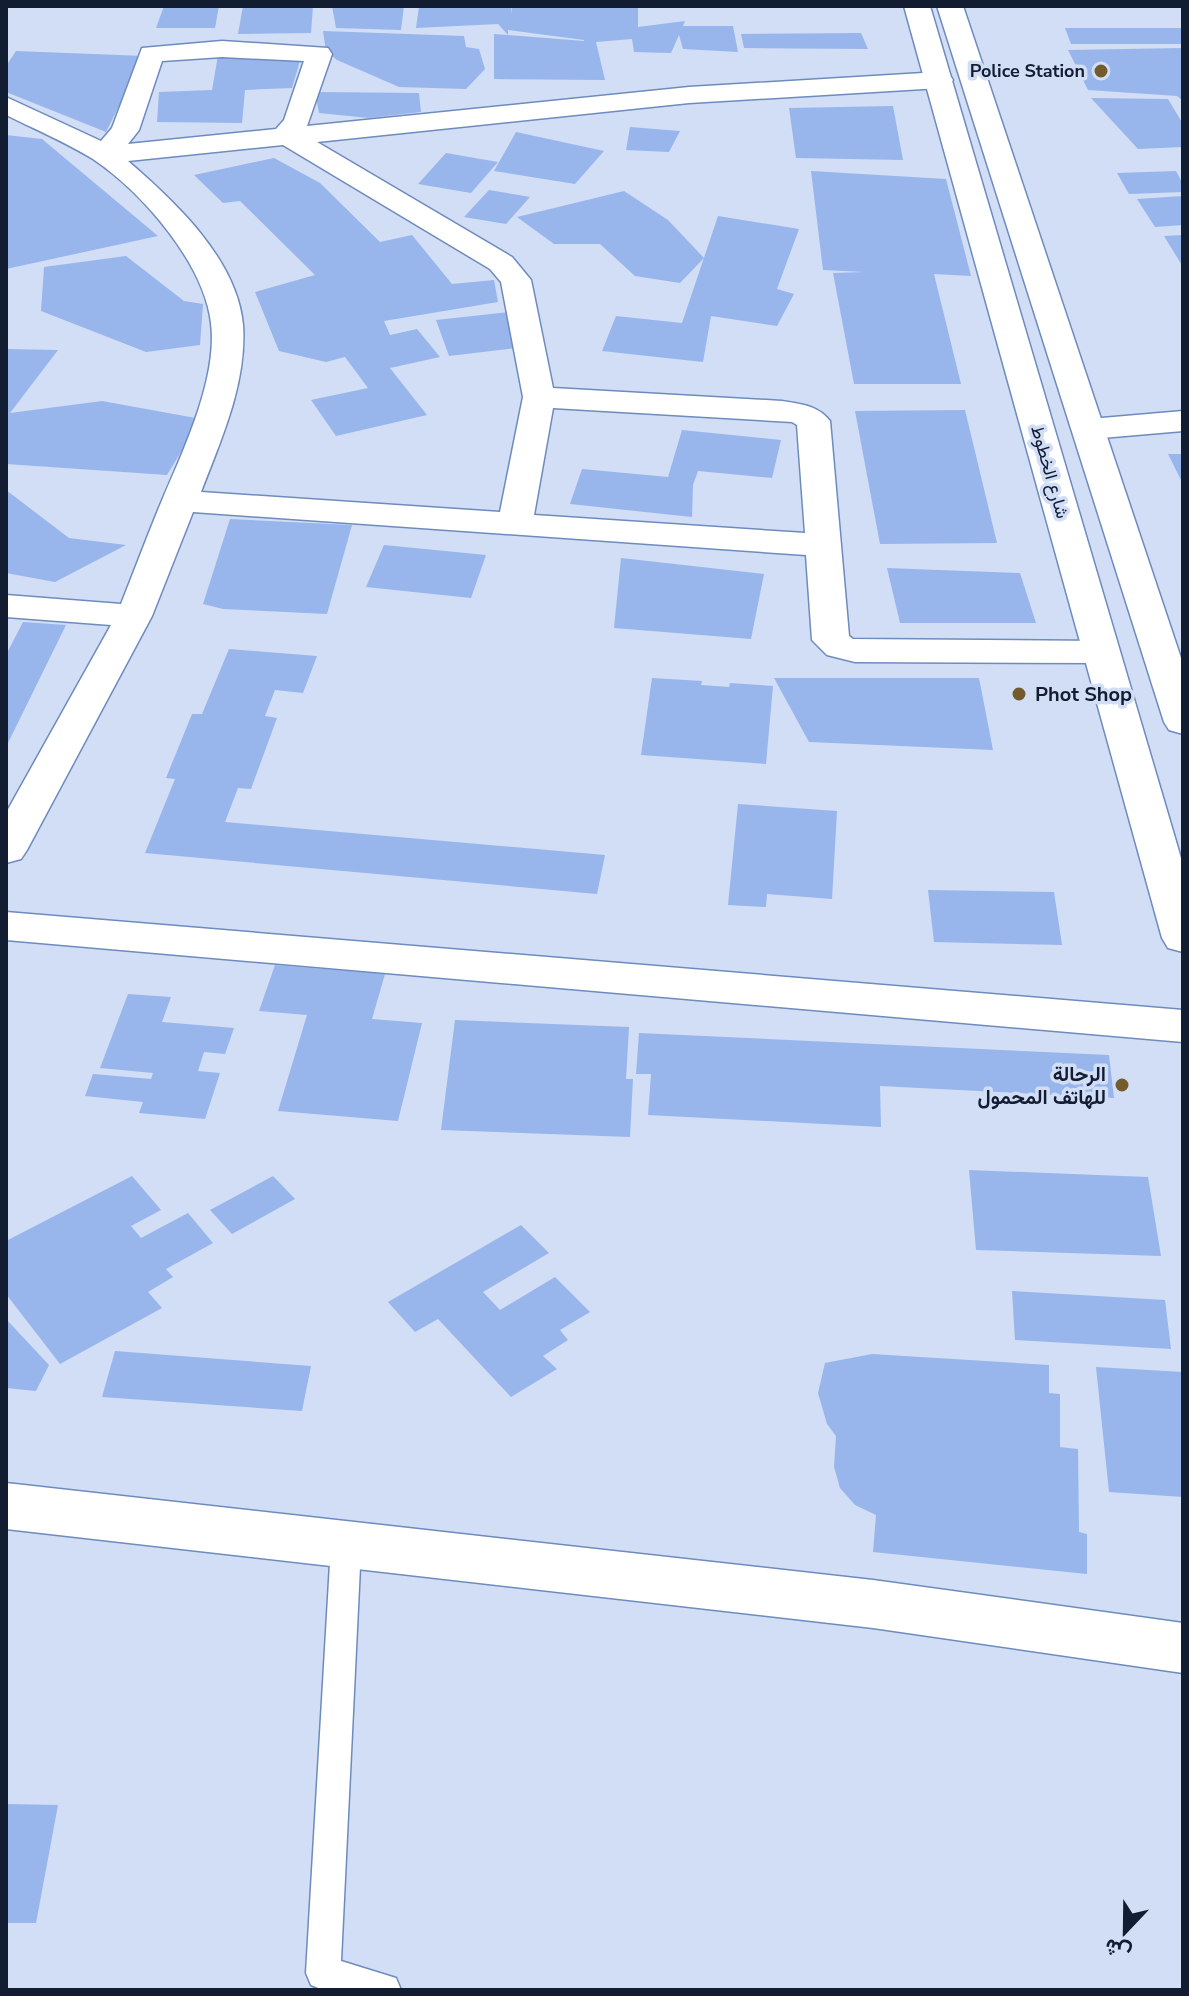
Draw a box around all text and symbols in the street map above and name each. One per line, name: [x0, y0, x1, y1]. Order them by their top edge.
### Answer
place label: Police Station: [970, 59, 1085, 83]
marker: Police Station: [1092, 62, 1110, 80]
street label: شارع الخطوط: [1025, 423, 1075, 521]
place label: Phot Shop: [1035, 681, 1132, 708]
marker: Phot Shop: [1010, 685, 1028, 703]
place label: الرحالة للهاتف المحمول: [978, 1061, 1106, 1111]
marker: الرحالة للهاتف المحمول: [1113, 1076, 1131, 1094]
north arrow: [1085, 1892, 1165, 1972]
text: ش: [1100, 1931, 1136, 1968]

